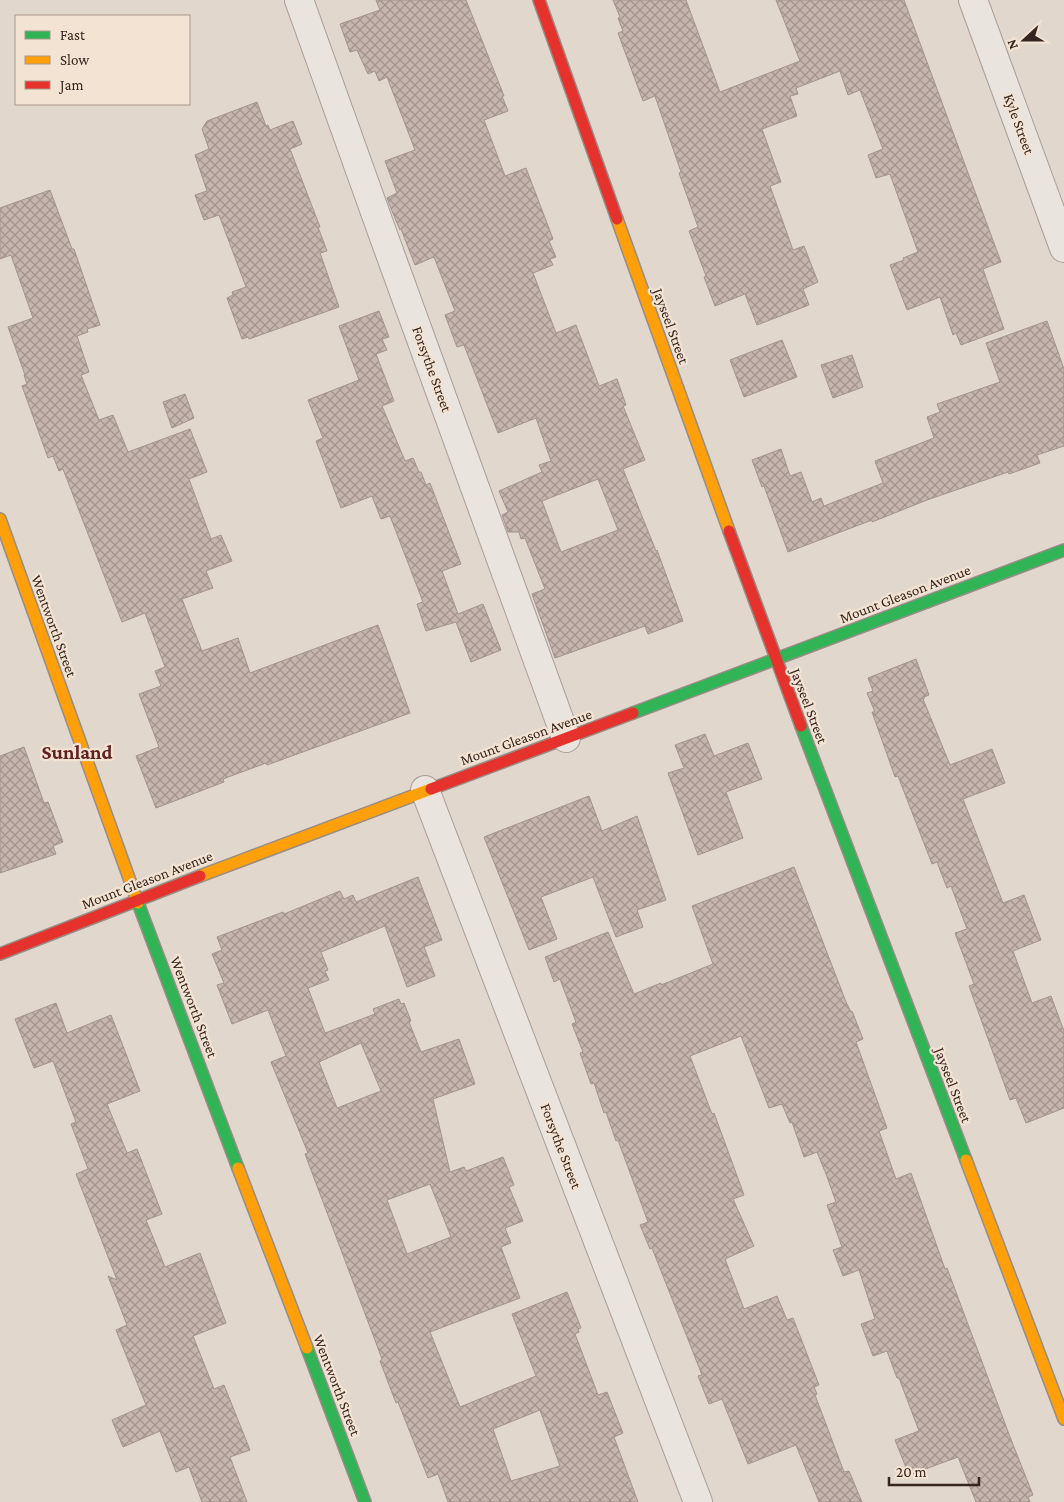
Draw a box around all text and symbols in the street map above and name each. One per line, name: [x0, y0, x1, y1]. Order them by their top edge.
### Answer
legend: [15, 15, 190, 105]
north arrow: [999, 15, 1049, 65]
text: Fast: [60, 27, 86, 43]
text: N: [1003, 37, 1021, 52]
text: Slow: [60, 52, 90, 68]
text: Jam: [58, 77, 83, 94]
street label: Kyle Street: [1000, 91, 1038, 158]
street label: Jayseel Street: [648, 284, 692, 367]
street label: Forsythe Street: [408, 324, 455, 415]
street label: Mount Gleason Avenue: [837, 561, 973, 626]
street label: Wentworth Street: [28, 573, 80, 680]
street label: Jayseel Street: [786, 664, 831, 747]
street label: Mount Gleason Avenue: [458, 706, 594, 768]
district label: Sunland: [42, 741, 112, 763]
street label: Mount Gleason Avenue: [79, 847, 215, 912]
street label: Wentworth Street: [167, 954, 221, 1061]
street label: Jayseel Street: [930, 1043, 975, 1126]
street label: Forsythe Street: [536, 1101, 585, 1192]
street label: Wentworth Street: [310, 1332, 364, 1439]
scale bar: [889, 1454, 979, 1486]
text: 20 m: [896, 1464, 927, 1480]

